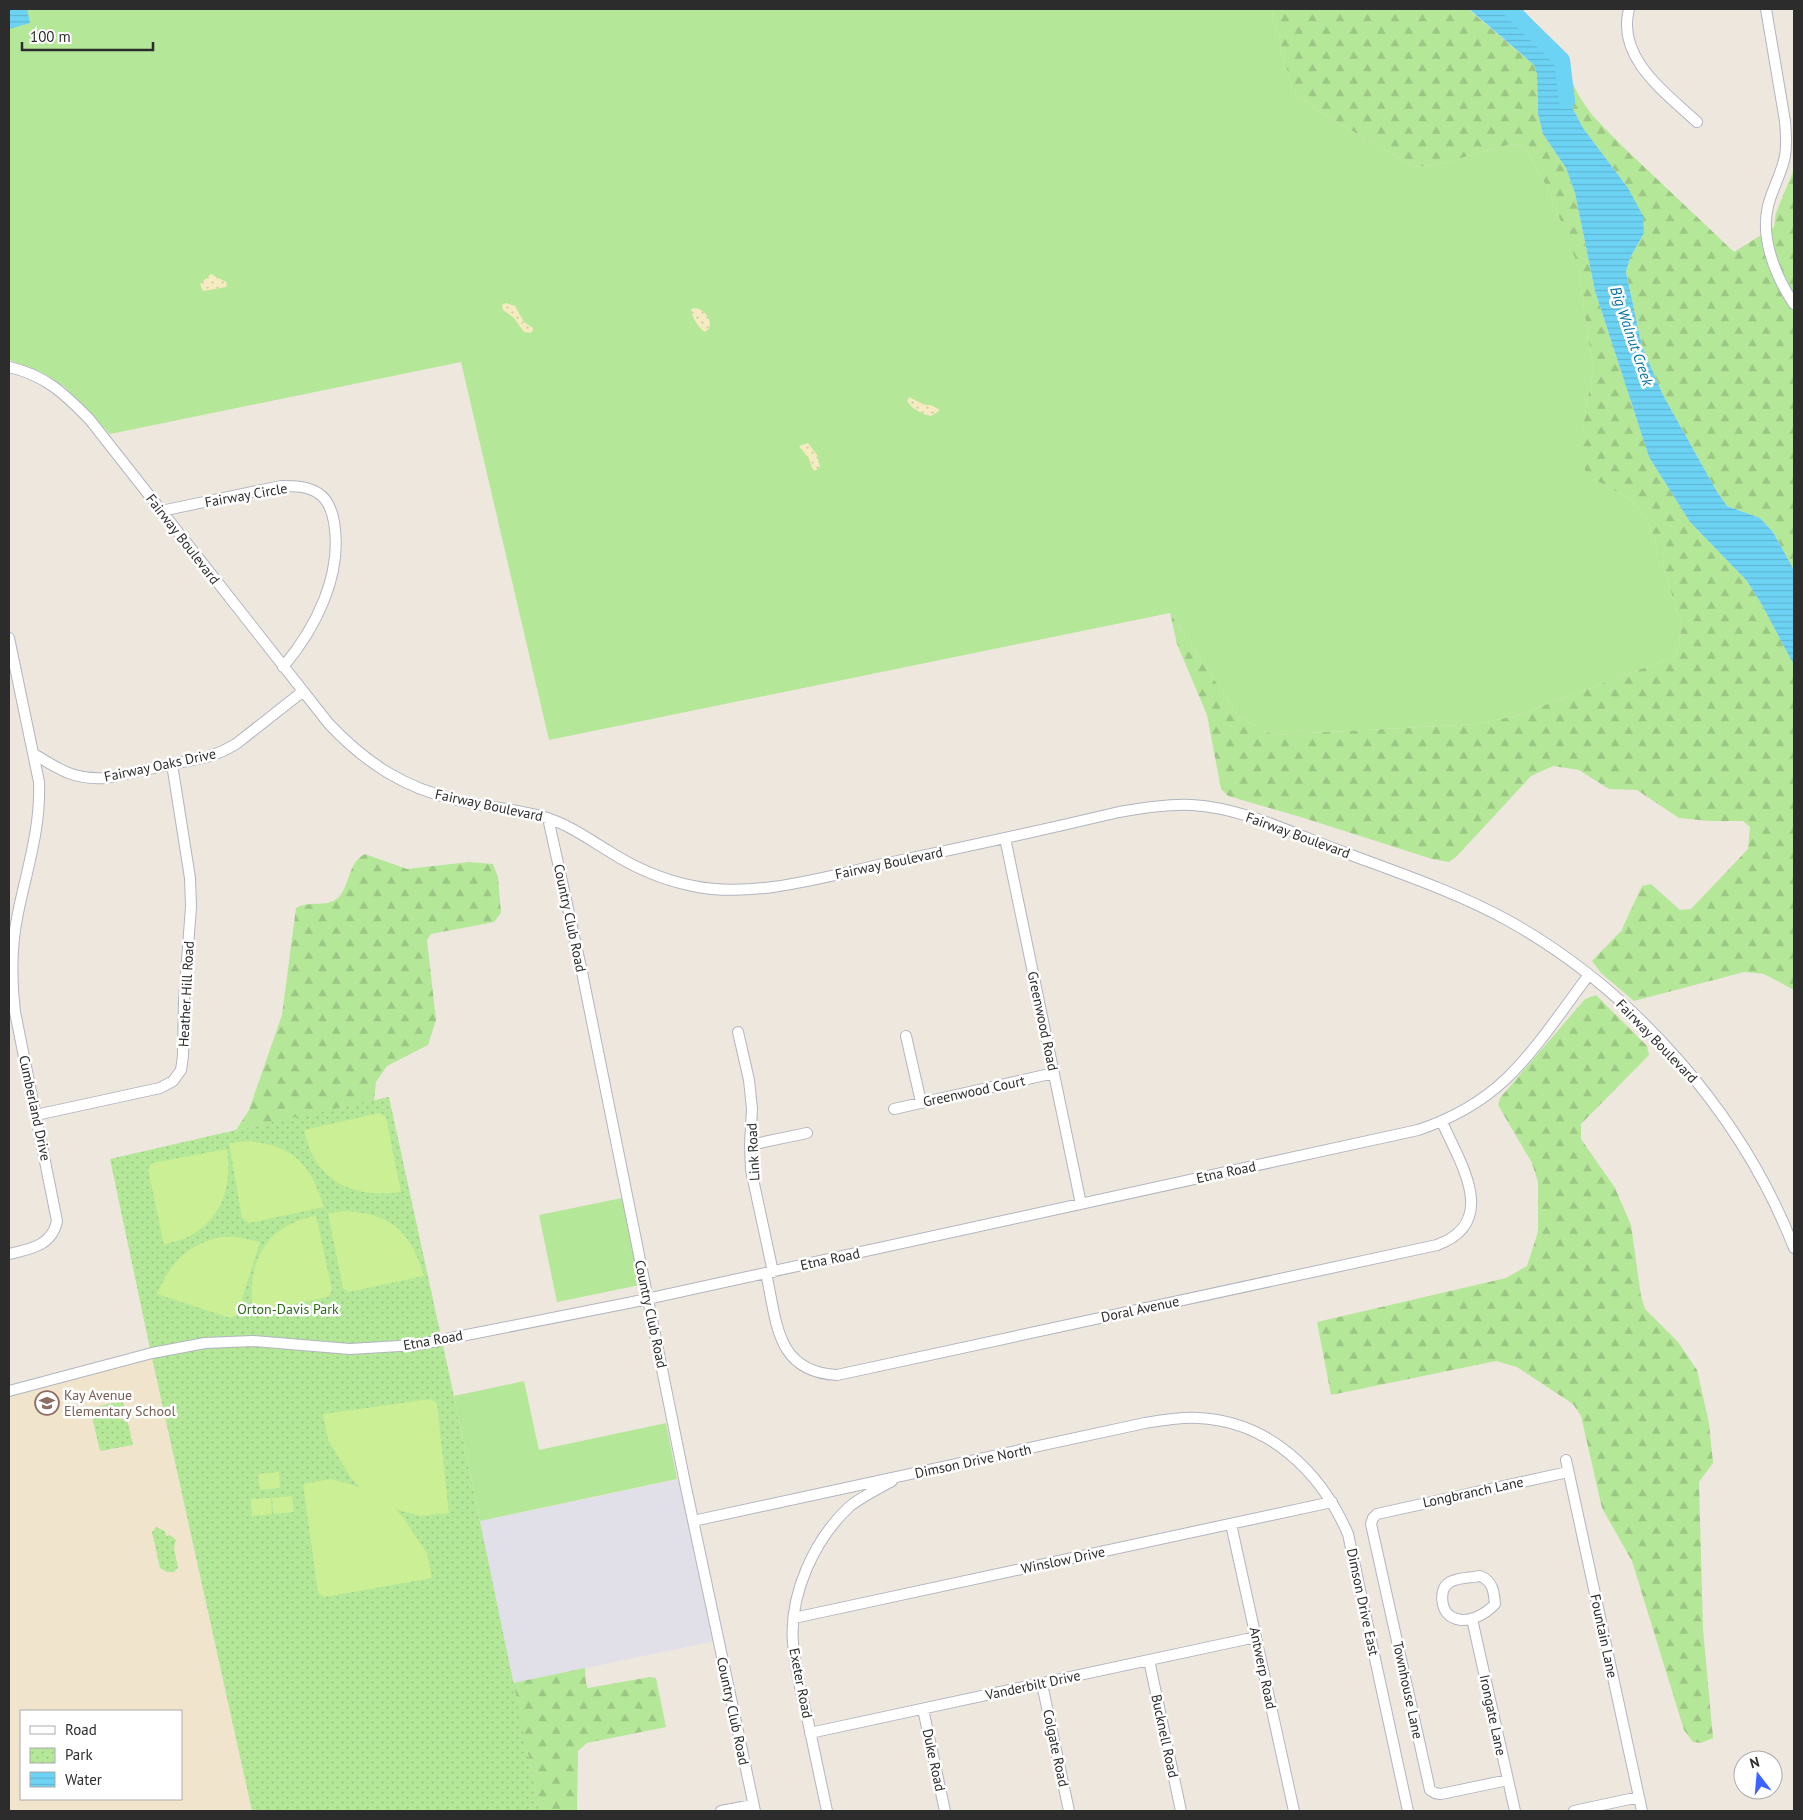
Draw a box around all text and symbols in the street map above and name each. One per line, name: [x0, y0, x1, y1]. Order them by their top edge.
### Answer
scale bar: [22, 20, 154, 52]
text: 100 m: [30, 27, 71, 46]
water label: Big Walnut Creek: [1606, 284, 1658, 389]
street label: Fairway Circle: [203, 479, 289, 511]
street label: Fairway Boulevard: [142, 490, 224, 588]
street label: Fairway Oaks Drive: [102, 744, 218, 786]
street label: Fairway Boulevard: [433, 785, 545, 825]
street label: Fairway Boulevard: [1243, 808, 1353, 862]
street label: Fairway Boulevard: [833, 843, 945, 883]
street label: Country Club Road: [550, 862, 590, 974]
street label: Heather Hill Road: [174, 941, 198, 1047]
street label: Greenwood Road: [1024, 970, 1062, 1072]
street label: Fairway Boulevard: [1612, 995, 1702, 1087]
street label: Cumberland Drive: [15, 1054, 55, 1162]
street label: Greenwood Court: [921, 1071, 1027, 1111]
street label: Link Road: [742, 1122, 764, 1182]
street label: Etna Road: [1195, 1157, 1257, 1187]
street label: Etna Road: [799, 1244, 861, 1274]
street label: Country Club Road: [631, 1258, 671, 1370]
street label: Doral Avenue: [1099, 1292, 1181, 1326]
park label: Orton-Davis Park: [237, 1300, 339, 1318]
street label: Etna Road: [402, 1326, 464, 1354]
place label: Kay Avenue Elementary School: [64, 1386, 176, 1420]
school or university icon: Kay Avenue Elementary School: [34, 1390, 60, 1416]
street label: Dimson Drive North: [913, 1440, 1033, 1482]
street label: Longbranch Lane: [1421, 1473, 1525, 1511]
street label: Winslow Drive: [1019, 1542, 1107, 1578]
street label: Dimson Drive East: [1343, 1547, 1383, 1658]
street label: Fountain Lane: [1586, 1592, 1622, 1680]
street label: Antwerp Road: [1246, 1625, 1280, 1711]
street label: Townhouse Lane: [1389, 1640, 1427, 1740]
street label: Exeter Road: [785, 1646, 817, 1720]
street label: Country Club Road: [713, 1655, 753, 1767]
street label: Vanderbilt Drive: [983, 1666, 1082, 1704]
street label: Irongate Lane: [1476, 1673, 1510, 1757]
street label: Bucknell Road: [1147, 1693, 1183, 1779]
street label: Colgate Road: [1039, 1708, 1073, 1788]
legend: [20, 1710, 182, 1800]
text: Road: [65, 1720, 97, 1739]
street label: Duke Road: [919, 1727, 949, 1793]
text: Park: [65, 1745, 93, 1764]
north arrow: [1733, 1750, 1783, 1800]
text: N: [1748, 1753, 1761, 1772]
text: Water: [65, 1770, 102, 1789]

